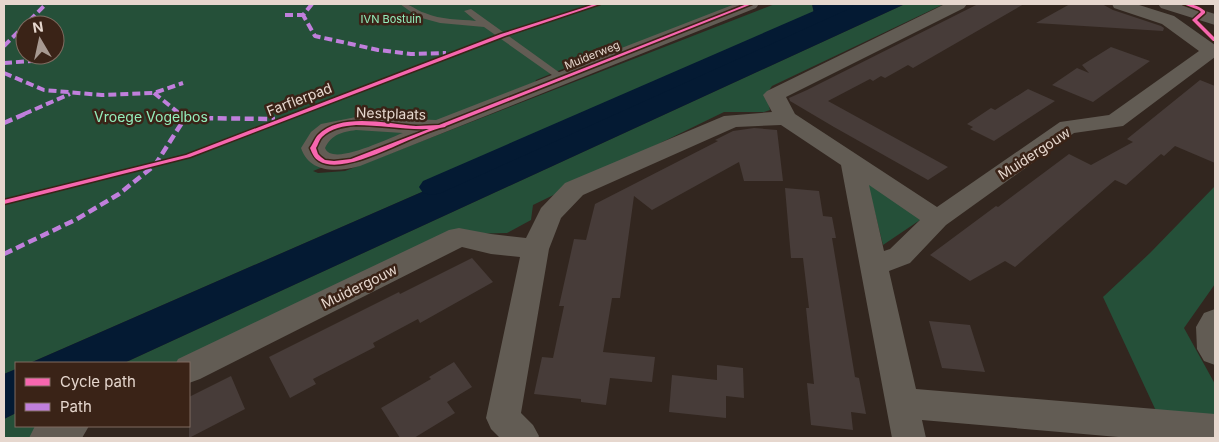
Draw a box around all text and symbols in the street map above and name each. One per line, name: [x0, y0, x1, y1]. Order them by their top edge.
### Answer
park label: IVN Bostuin: [361, 12, 421, 26]
north arrow: [15, 15, 65, 65]
text: N: [31, 17, 44, 36]
street label: Muiderweg: [562, 38, 622, 72]
street label: Farflerpad: [264, 79, 334, 119]
street label: Nestplaats: [356, 103, 426, 123]
park label: Vroege Vogelbos: [94, 108, 208, 125]
street label: Muidergouw: [995, 123, 1073, 183]
street label: Muidergouw: [318, 260, 400, 312]
legend: [15, 362, 190, 427]
text: Cycle path: [60, 372, 136, 391]
text: Path: [60, 397, 92, 416]

